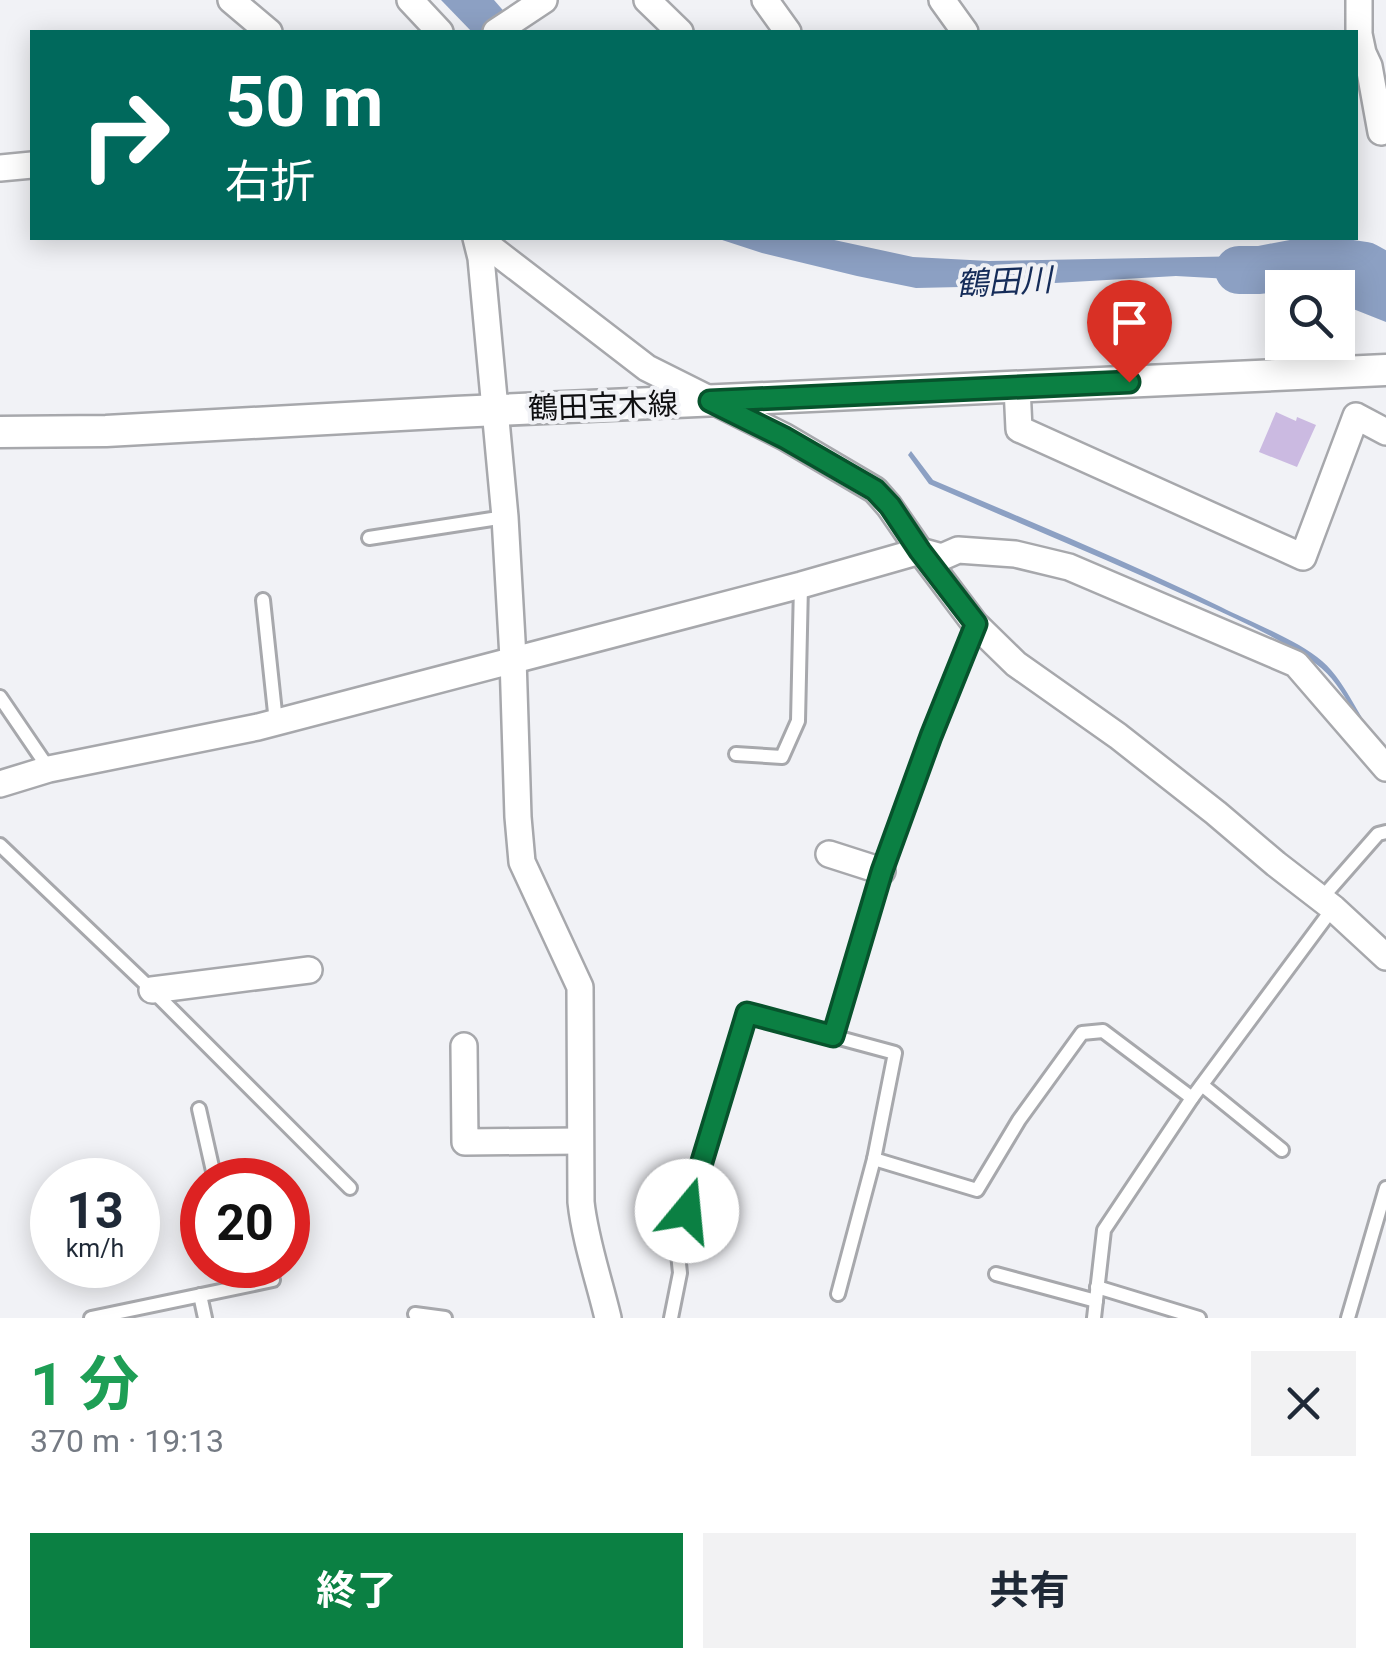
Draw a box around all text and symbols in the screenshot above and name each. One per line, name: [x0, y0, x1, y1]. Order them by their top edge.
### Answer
text: 50 m: [225, 61, 383, 143]
icon: right: [60, 70, 190, 200]
text: 右折: [225, 155, 315, 208]
water label: 鶴田川: [955, 260, 1056, 303]
map controls: [1265, 270, 1355, 360]
button: search: [1265, 270, 1355, 360]
pin: [1087, 280, 1172, 383]
icon: arrive: [1102, 295, 1157, 350]
street label: 鶴田宝木線: [527, 386, 679, 426]
speed limit sign: 20: [180, 1158, 310, 1288]
position arrow: [635, 1159, 739, 1263]
text: 13: [66, 1182, 124, 1240]
text: km/h: [66, 1234, 124, 1263]
text: 1 分: [30, 1349, 139, 1420]
button: close: [1251, 1351, 1356, 1456]
text: 370 m · 19:13: [30, 1422, 224, 1460]
button: 終了: [30, 1533, 683, 1648]
button: 共有: [703, 1533, 1356, 1648]

